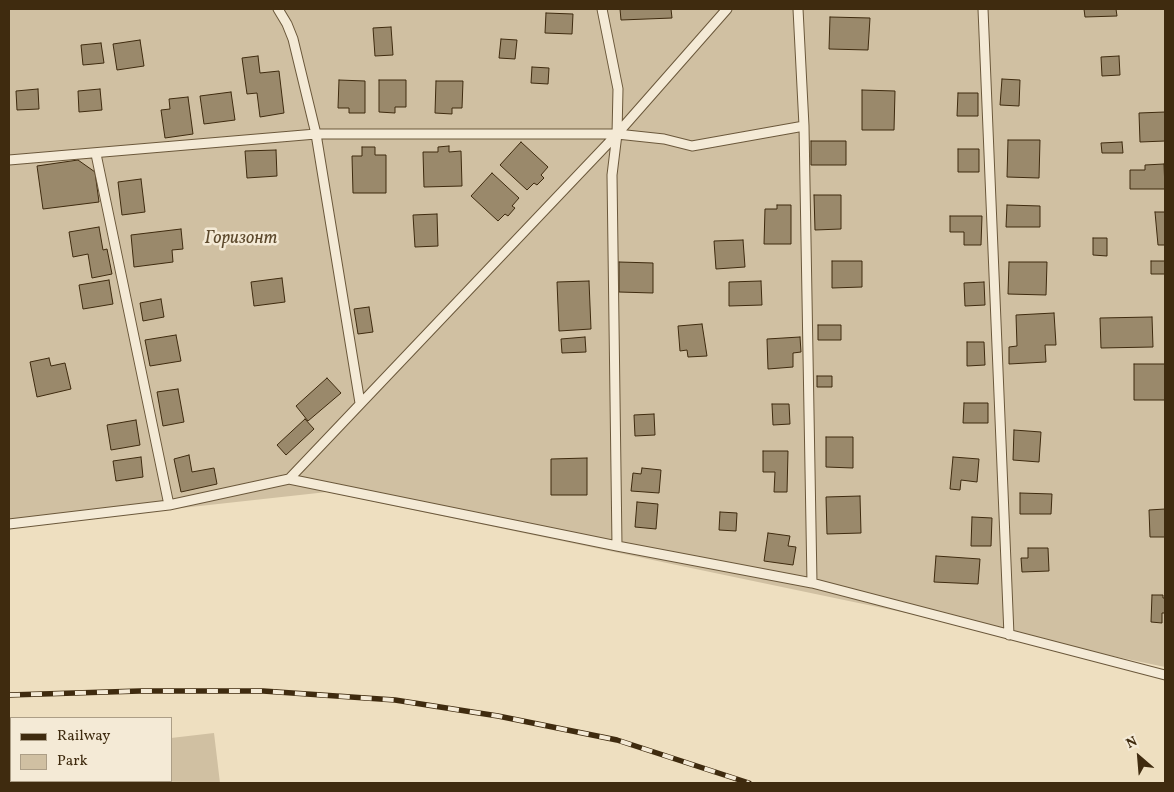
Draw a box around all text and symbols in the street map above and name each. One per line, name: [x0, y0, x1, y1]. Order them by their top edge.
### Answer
park label: Горизонт: [205, 229, 277, 251]
legend: [10, 717, 172, 782]
text: Railway: [57, 726, 110, 747]
north arrow: [1114, 732, 1164, 782]
text: N: [1123, 732, 1141, 754]
text: Park: [57, 751, 88, 772]

